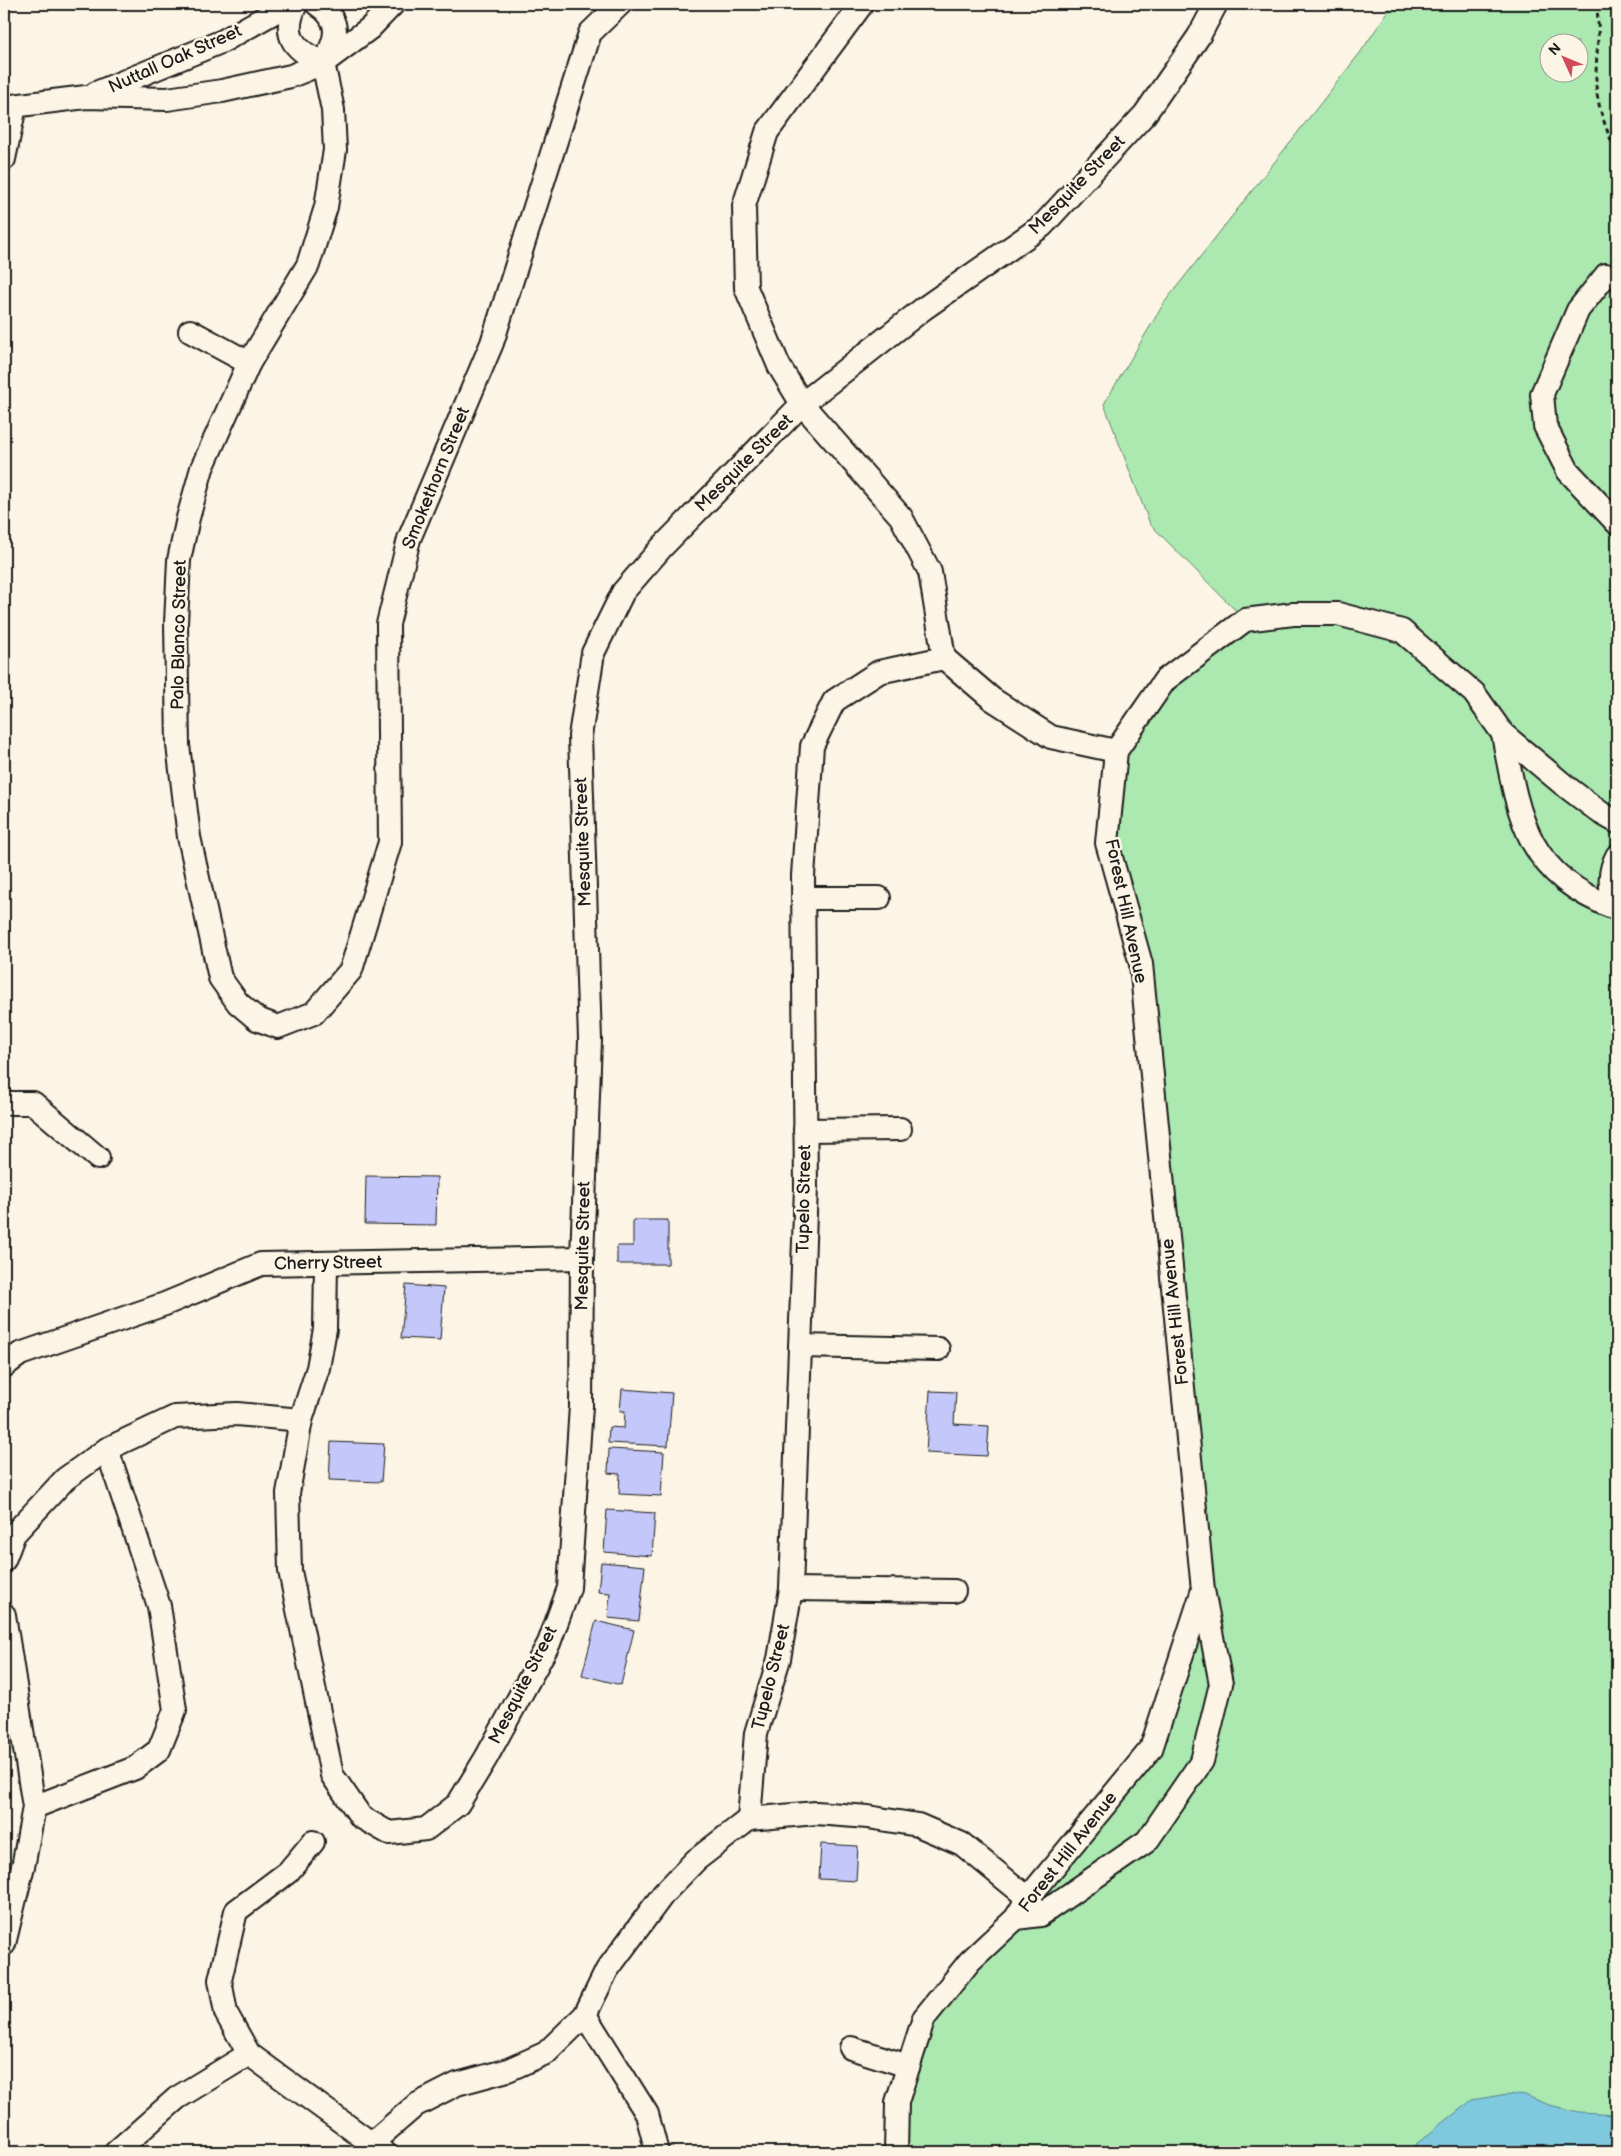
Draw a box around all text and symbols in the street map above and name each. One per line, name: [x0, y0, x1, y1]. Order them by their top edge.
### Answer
street label: Nuttall Oak Street: [105, 20, 245, 98]
north arrow: [1538, 32, 1588, 82]
text: N: [1545, 40, 1565, 59]
street label: Mesquite Street: [1024, 131, 1130, 239]
street label: Smokethorn Street: [398, 403, 474, 552]
street label: Mesquite Street: [691, 409, 798, 516]
street label: Palo Blanco Street: [167, 559, 191, 710]
street label: Mesquite Street: [570, 776, 596, 907]
street label: Forest Hill Avenue: [1100, 837, 1152, 985]
street label: Tupelo Street: [793, 1144, 815, 1254]
street label: Mesquite Street: [571, 1181, 595, 1311]
street label: Forest Hill Avenue: [1157, 1237, 1193, 1386]
street label: Cherry Street: [274, 1252, 383, 1274]
street label: Tupelo Street: [748, 1621, 794, 1732]
street label: Mesquite Street: [484, 1622, 562, 1747]
street label: Forest Hill Avenue: [1014, 1787, 1122, 1916]

